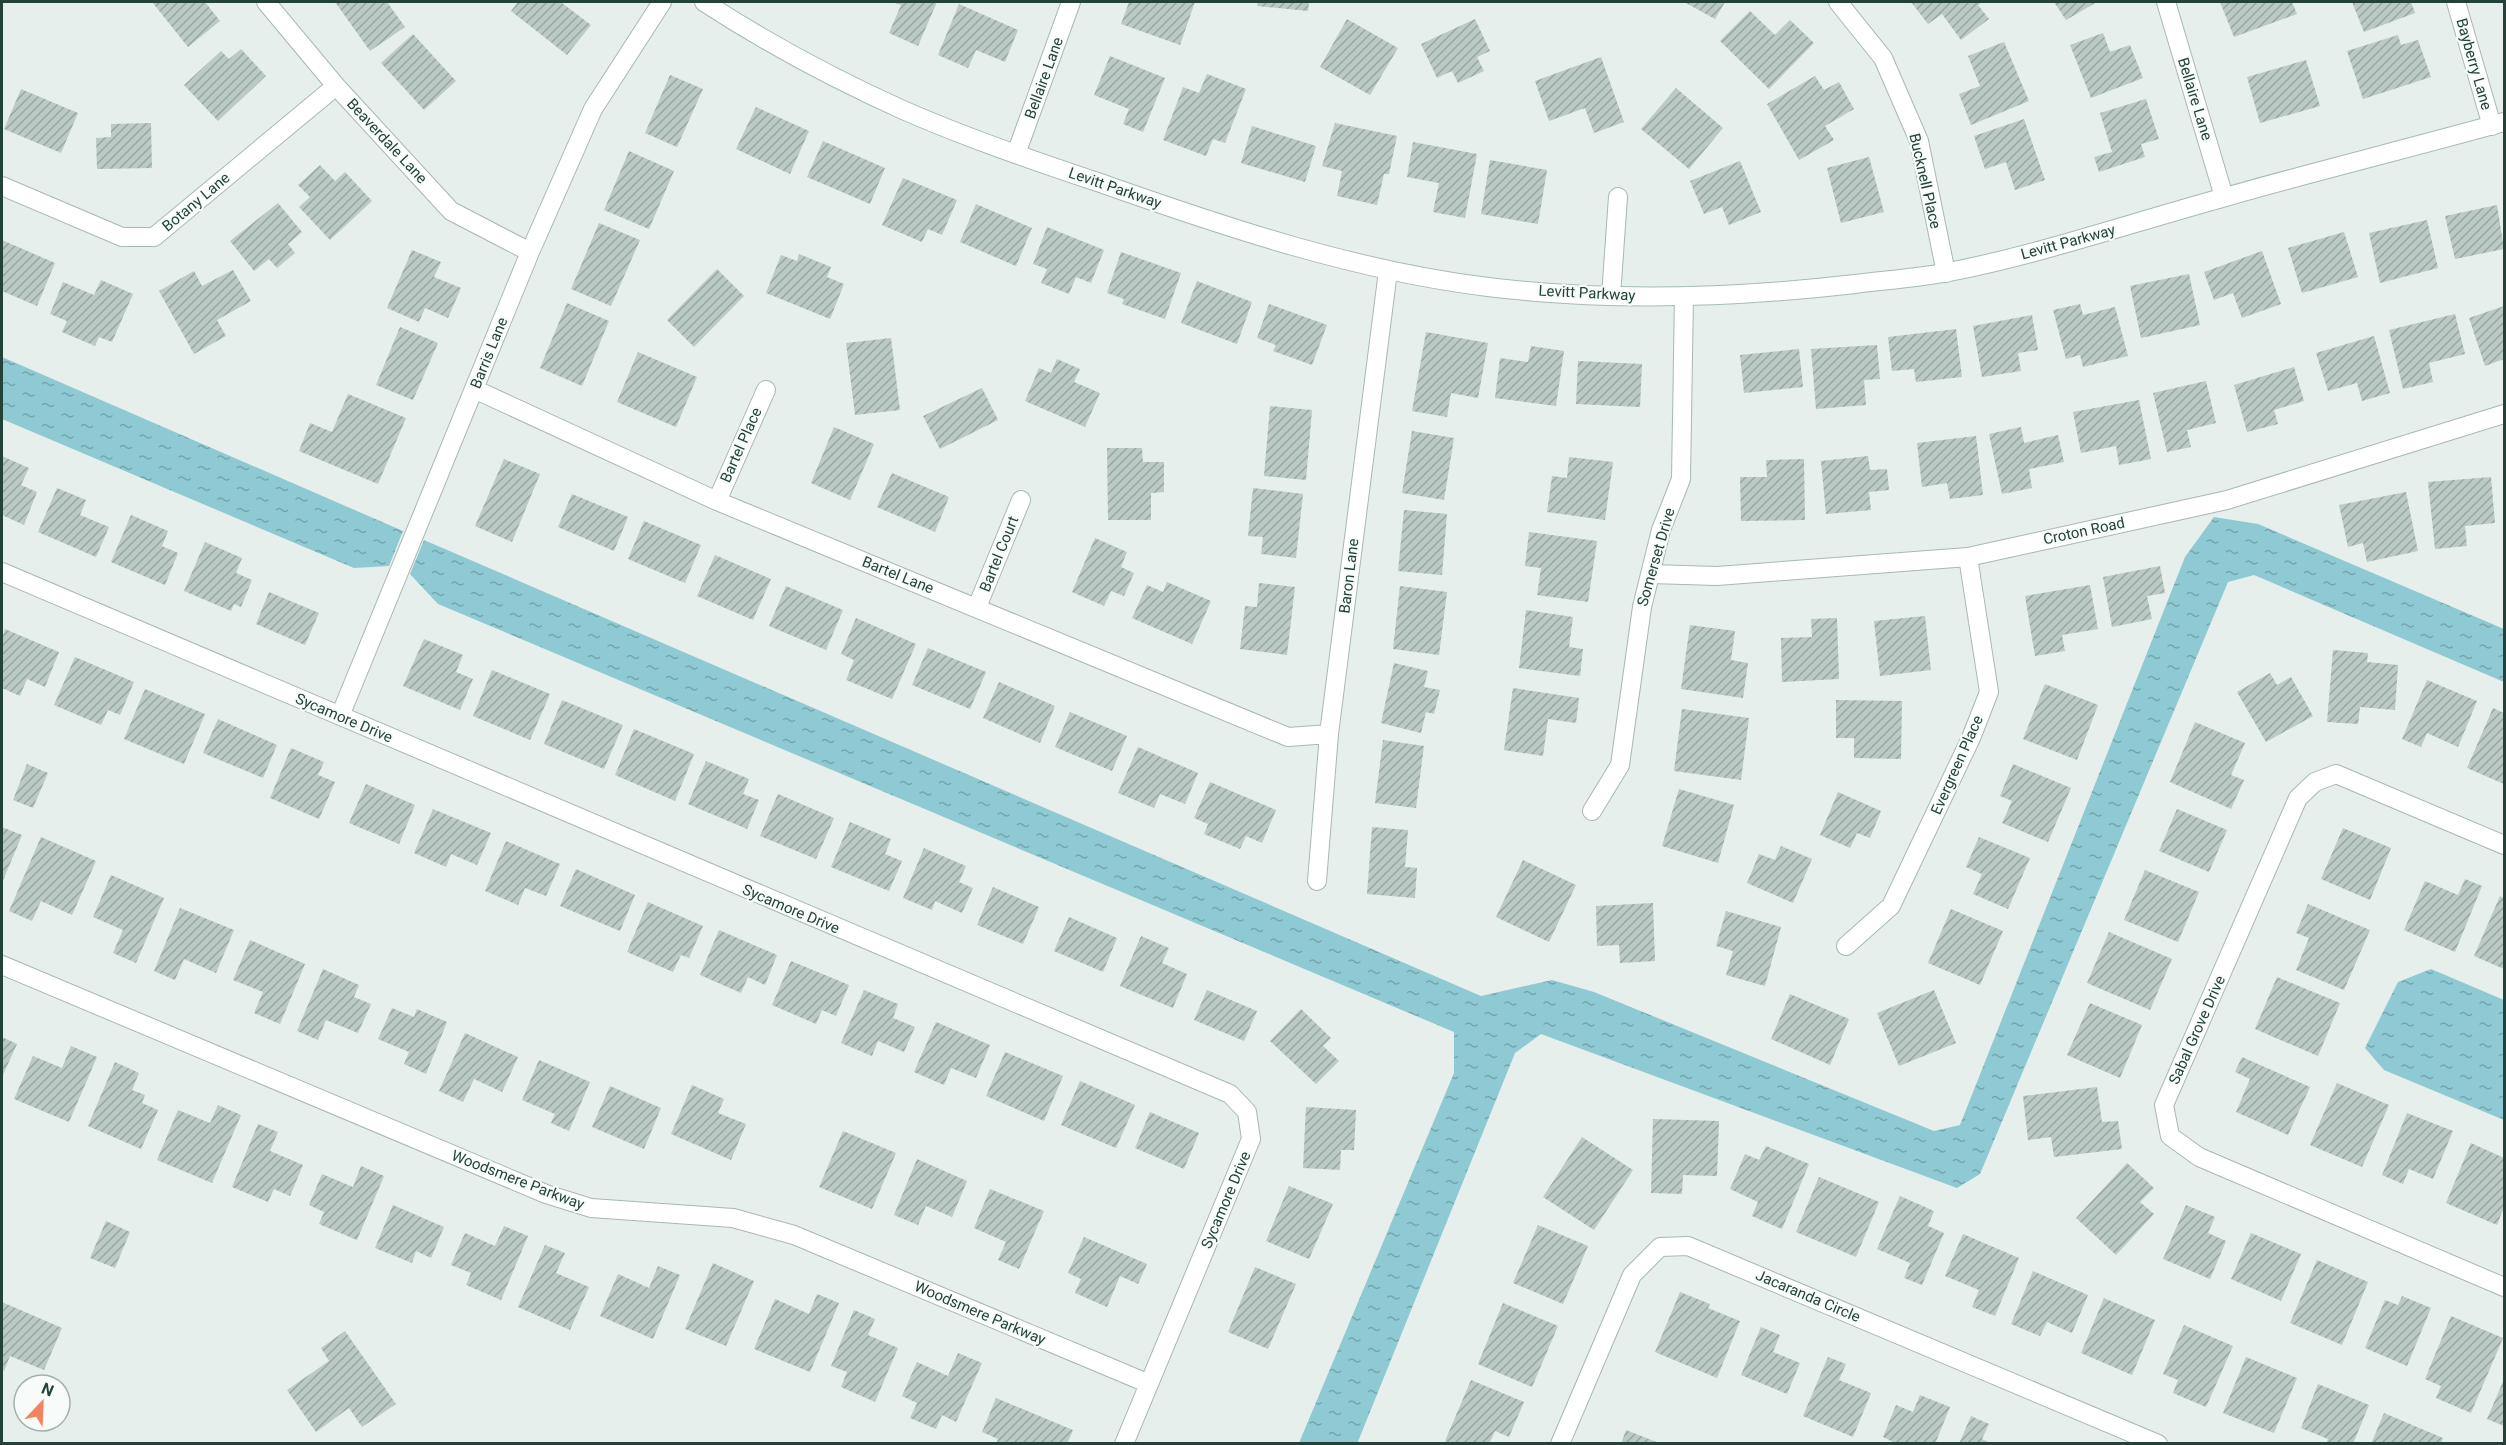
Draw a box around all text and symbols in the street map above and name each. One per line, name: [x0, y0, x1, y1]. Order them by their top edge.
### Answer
street label: Bayberry Lane: [2452, 16, 2496, 112]
street label: Bellaire Lane: [1021, 35, 1067, 121]
street label: Bellaire Lane: [2174, 55, 2216, 143]
street label: Beaverdale Lane: [343, 95, 431, 187]
street label: Bucknell Place: [1905, 132, 1945, 231]
street label: Levitt Parkway: [1066, 164, 1164, 212]
street label: Botany Lane: [159, 169, 233, 235]
street label: Levitt Parkway: [2019, 221, 2117, 263]
street label: Levitt Parkway: [1538, 281, 1636, 305]
street label: Barris Lane: [467, 315, 511, 391]
street label: Bartel Place: [716, 405, 766, 485]
street label: Somerset Drive: [1633, 506, 1679, 608]
street label: Bartel Court: [976, 513, 1022, 595]
street label: Croton Road: [2042, 514, 2126, 548]
street label: Baron Lane: [1335, 537, 1363, 615]
street label: Bartel Lane: [860, 552, 936, 598]
street label: Sycamore Drive: [293, 689, 395, 747]
street label: Evergreen Place: [1927, 713, 1987, 817]
street label: Sycamore Drive: [740, 880, 842, 938]
street label: Sabal Grove Drive: [2165, 973, 2229, 1087]
street label: Woodsmere Parkway: [449, 1146, 587, 1214]
street label: Sycamore Drive: [1197, 1149, 1255, 1251]
street label: Jacaranda Circle: [1753, 1266, 1863, 1326]
street label: Woodsmere Parkway: [912, 1277, 1048, 1349]
north arrow: [12, 1373, 72, 1433]
text: N: [39, 1379, 57, 1401]

